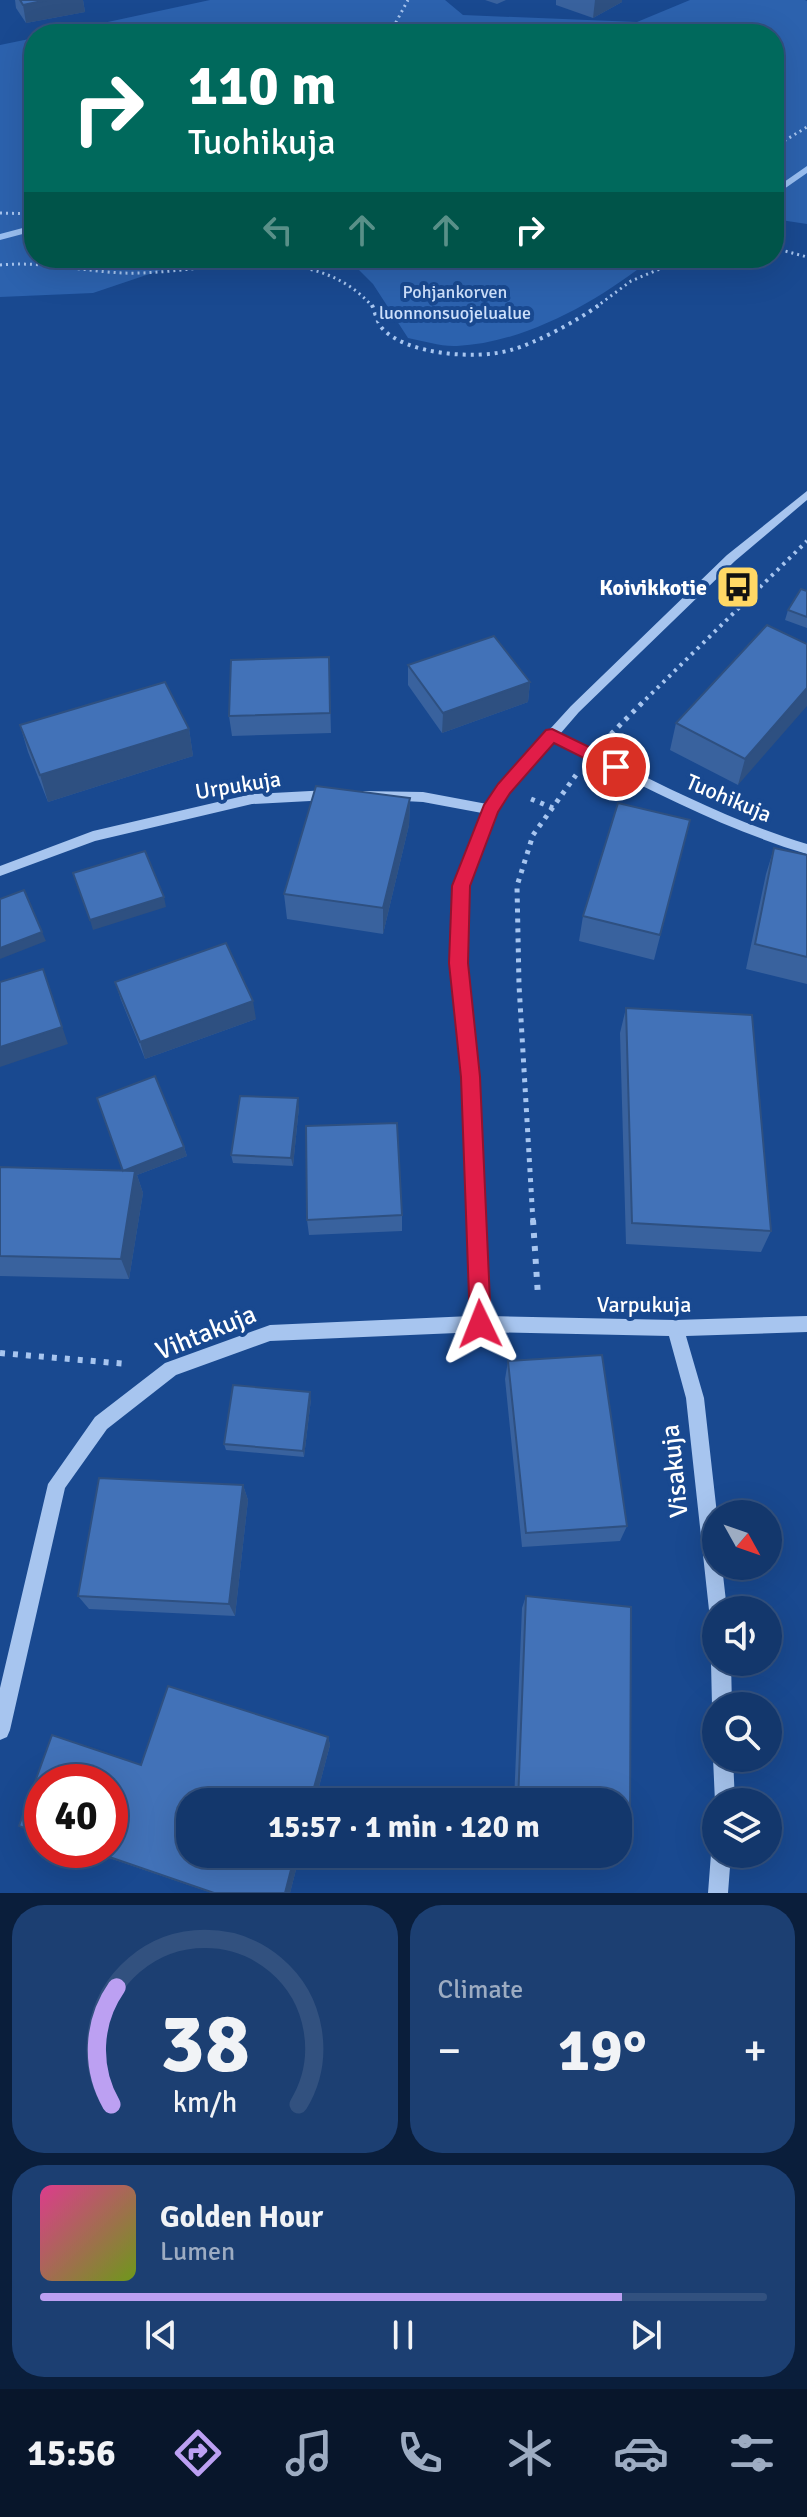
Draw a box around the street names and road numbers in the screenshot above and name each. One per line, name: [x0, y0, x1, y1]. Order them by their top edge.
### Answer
street label: Urpukuja: [193, 765, 283, 805]
street label: Tuohikuja: [682, 768, 776, 828]
street label: Varpukuja: [597, 1291, 691, 1318]
street label: Vihtakuja: [151, 1298, 261, 1368]
street label: Visakuja: [654, 1423, 696, 1519]

